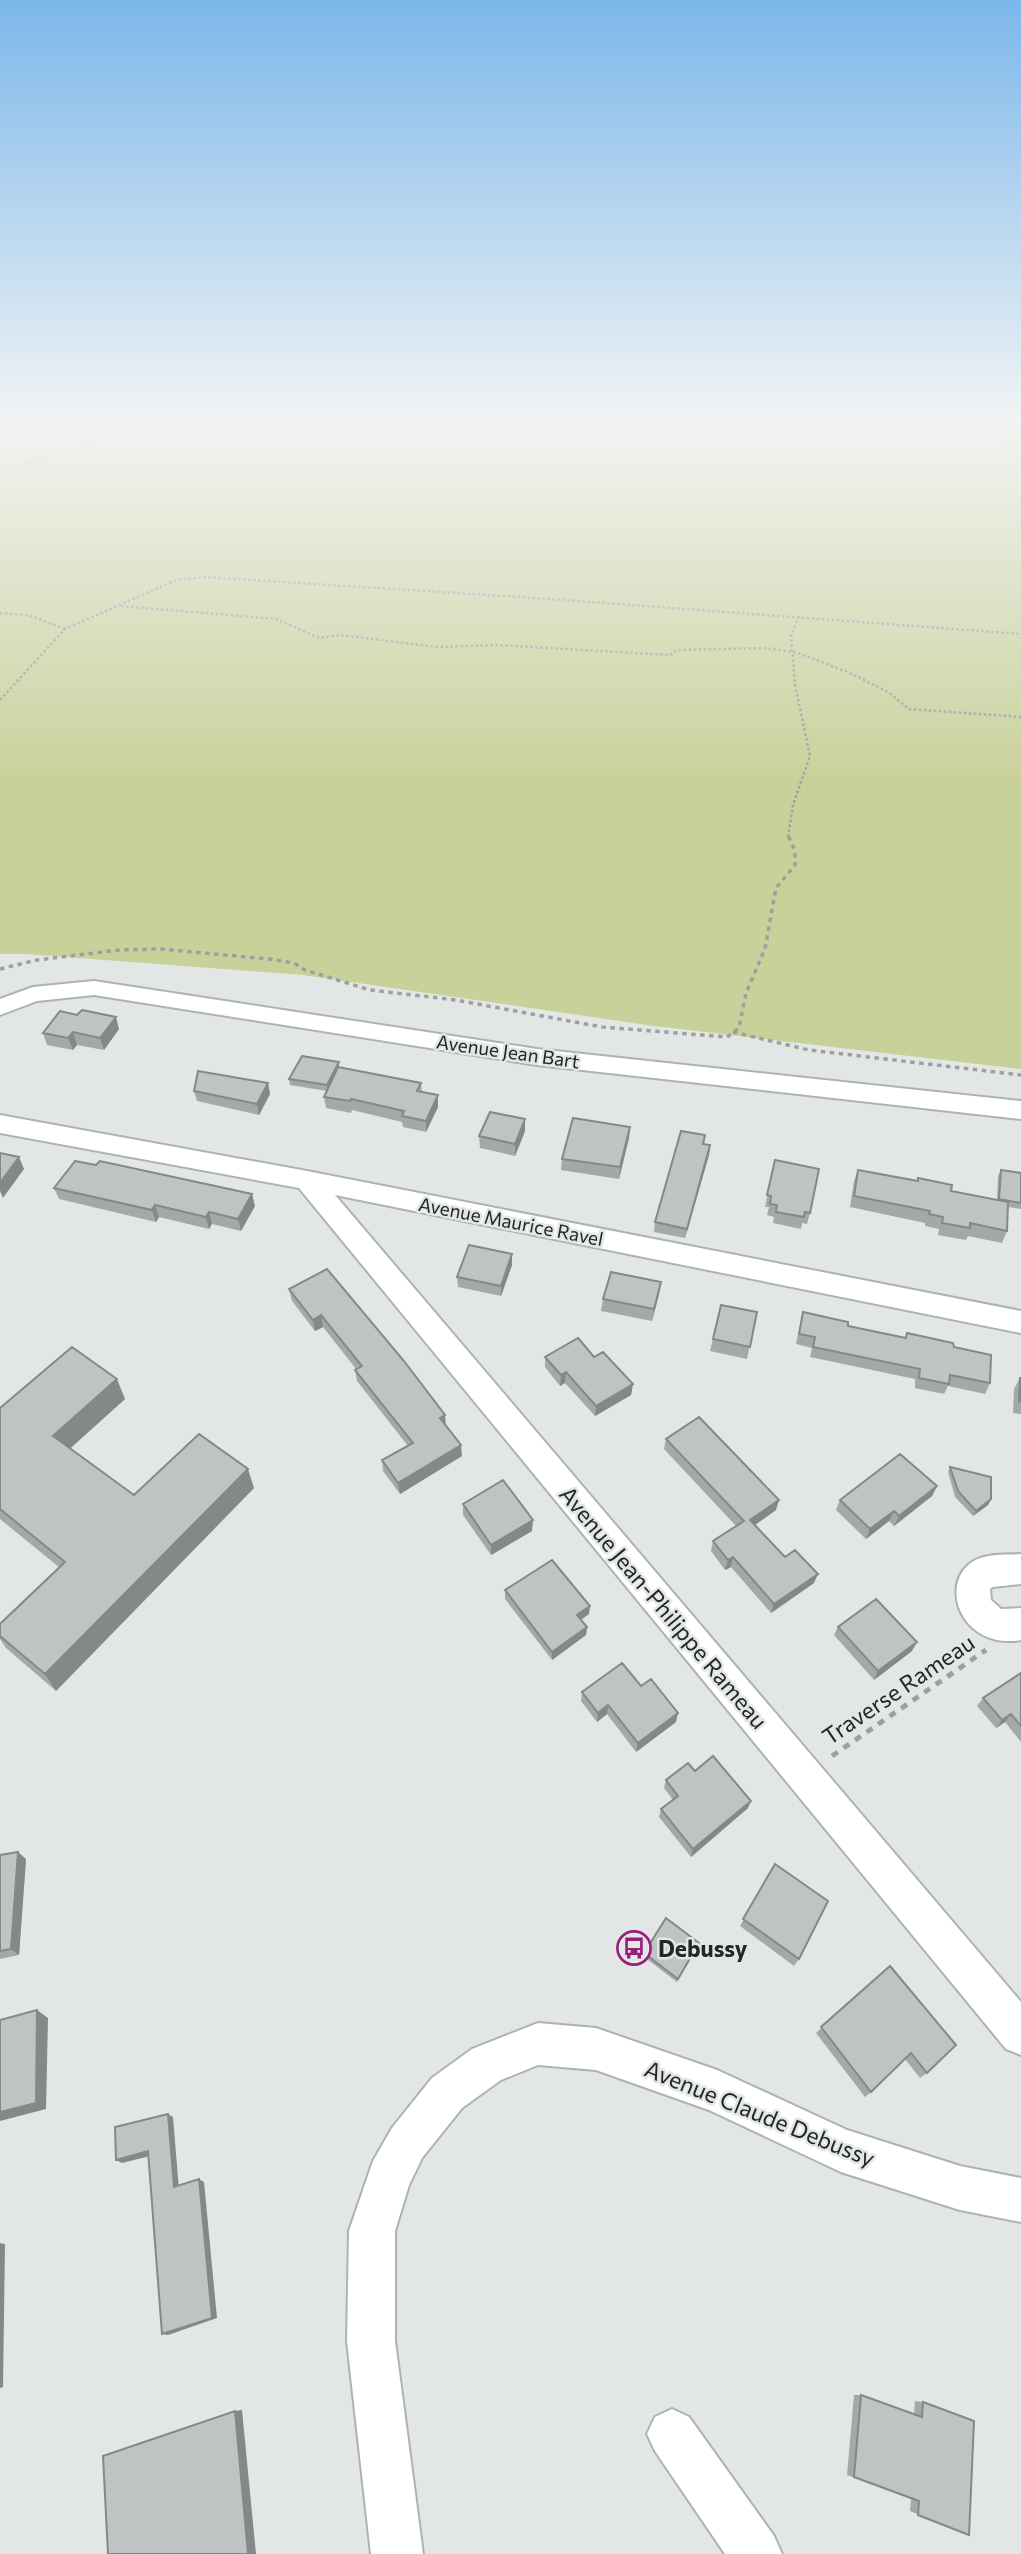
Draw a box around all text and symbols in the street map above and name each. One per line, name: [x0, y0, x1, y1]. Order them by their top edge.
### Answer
street label: Avenue Jean Bart: [435, 1030, 581, 1072]
street label: Avenue Maurice Ravel: [417, 1192, 605, 1250]
street label: Avenue Jean-Philippe Rameau: [554, 1480, 774, 1734]
street label: Traverse Rameau: [817, 1628, 979, 1750]
bus stop icon: Debussy: [615, 1929, 653, 1967]
place label: Debussy: [658, 1934, 748, 1962]
street label: Avenue Claude Debussy: [641, 2054, 879, 2172]

